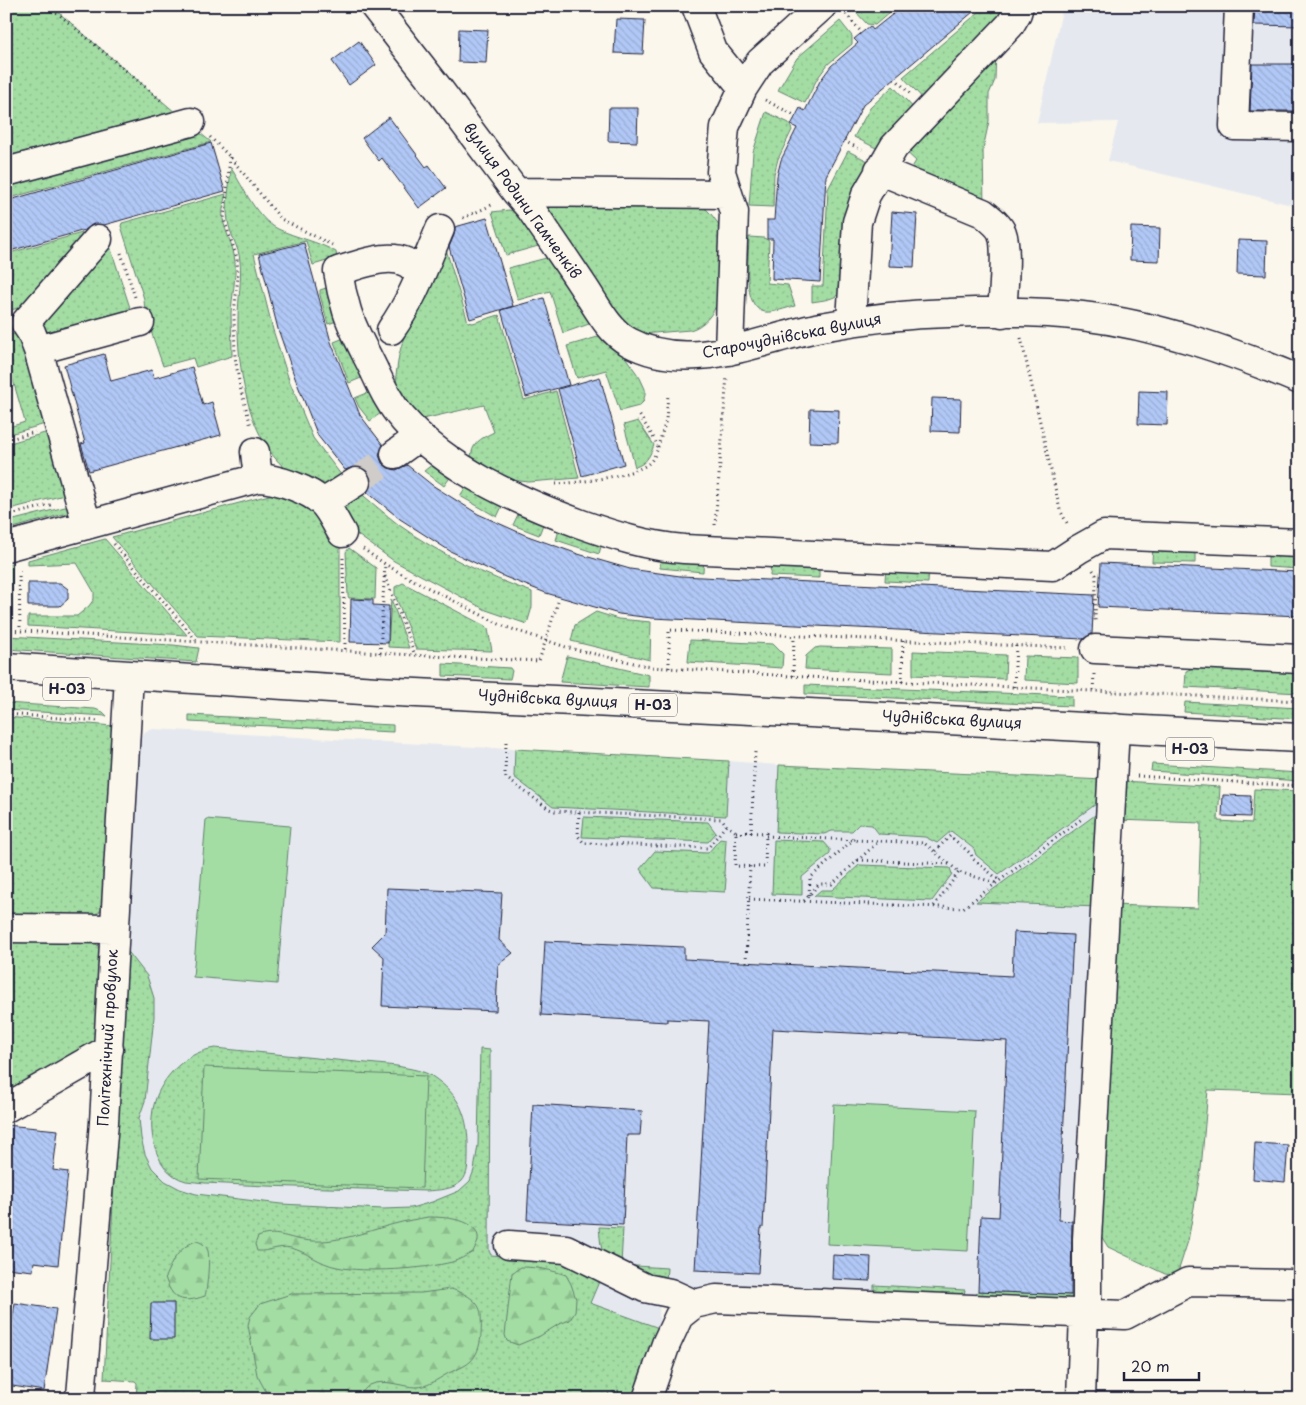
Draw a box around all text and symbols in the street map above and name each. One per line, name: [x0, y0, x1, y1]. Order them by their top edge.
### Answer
street label: вулиця Родини Гамченків: [459, 117, 588, 283]
street label: Старочуднівська вулиця: [700, 306, 883, 363]
road number: Н-03: [43, 678, 91, 701]
street label: Чуднівська вулиця: [478, 682, 619, 713]
road number: Н-03: [629, 694, 677, 716]
street label: Чуднівська вулиця: [882, 703, 1023, 734]
road number: Н-03: [1166, 738, 1214, 761]
street label: Політехнічний провулок: [90, 949, 123, 1127]
scale bar: [1124, 1350, 1198, 1382]
text: 20 m: [1131, 1354, 1170, 1377]

